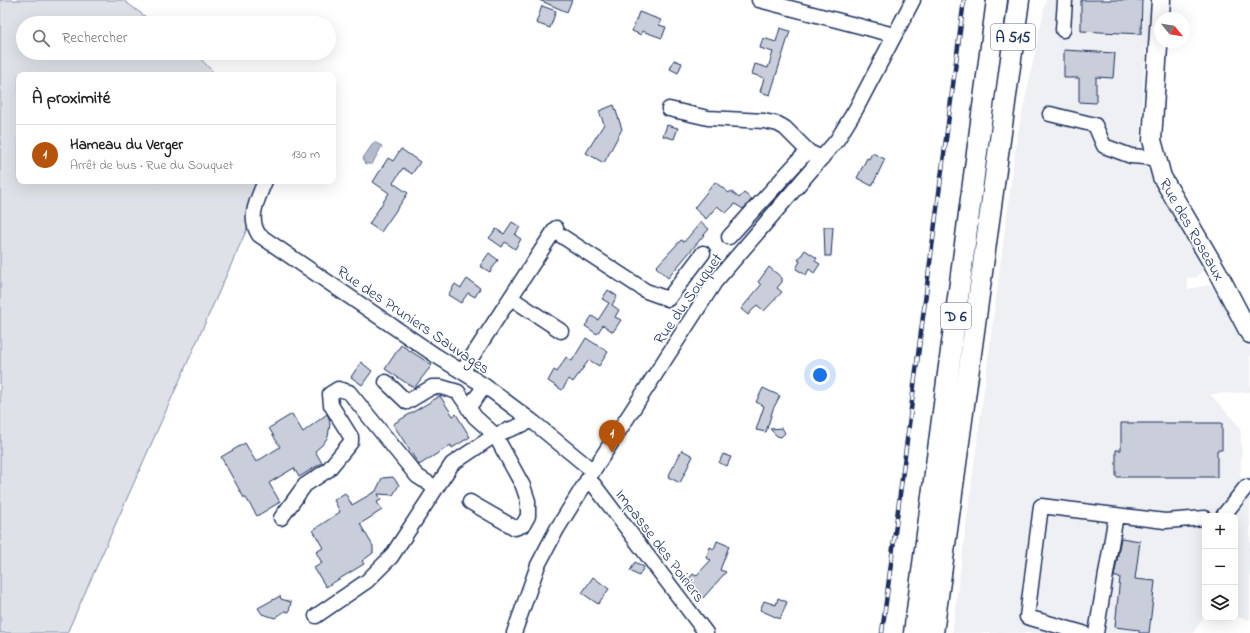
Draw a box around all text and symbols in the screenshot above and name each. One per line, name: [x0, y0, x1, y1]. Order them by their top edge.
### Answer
north arrow: [1154, 12, 1190, 48]
search box: [16, 16, 336, 60]
road number: A 515: [991, 24, 1035, 50]
icon: search: [30, 27, 52, 49]
text: Rechercher: [62, 27, 127, 49]
text: À proximité: [32, 86, 110, 111]
text: Hameau du Verger: [70, 134, 183, 156]
text: 1: [43, 145, 47, 164]
text: 130 m: [292, 145, 320, 164]
text: Arrêt de bus · Rue du Souquet: [70, 156, 233, 175]
street label: Rue des Roseaux: [1152, 174, 1230, 286]
street label: Rue du Souquet: [648, 248, 730, 350]
street label: Rue des Pruniers Sauvages: [331, 260, 494, 381]
road number: D 6: [941, 303, 971, 329]
your location: [810, 365, 830, 385]
pin: 1: [599, 420, 625, 453]
street label: Impasse des Poiriers: [609, 484, 710, 608]
map controls: [1202, 513, 1238, 621]
button: +: [1202, 513, 1238, 549]
button: −: [1202, 549, 1238, 585]
button: layers: [1202, 585, 1238, 621]

